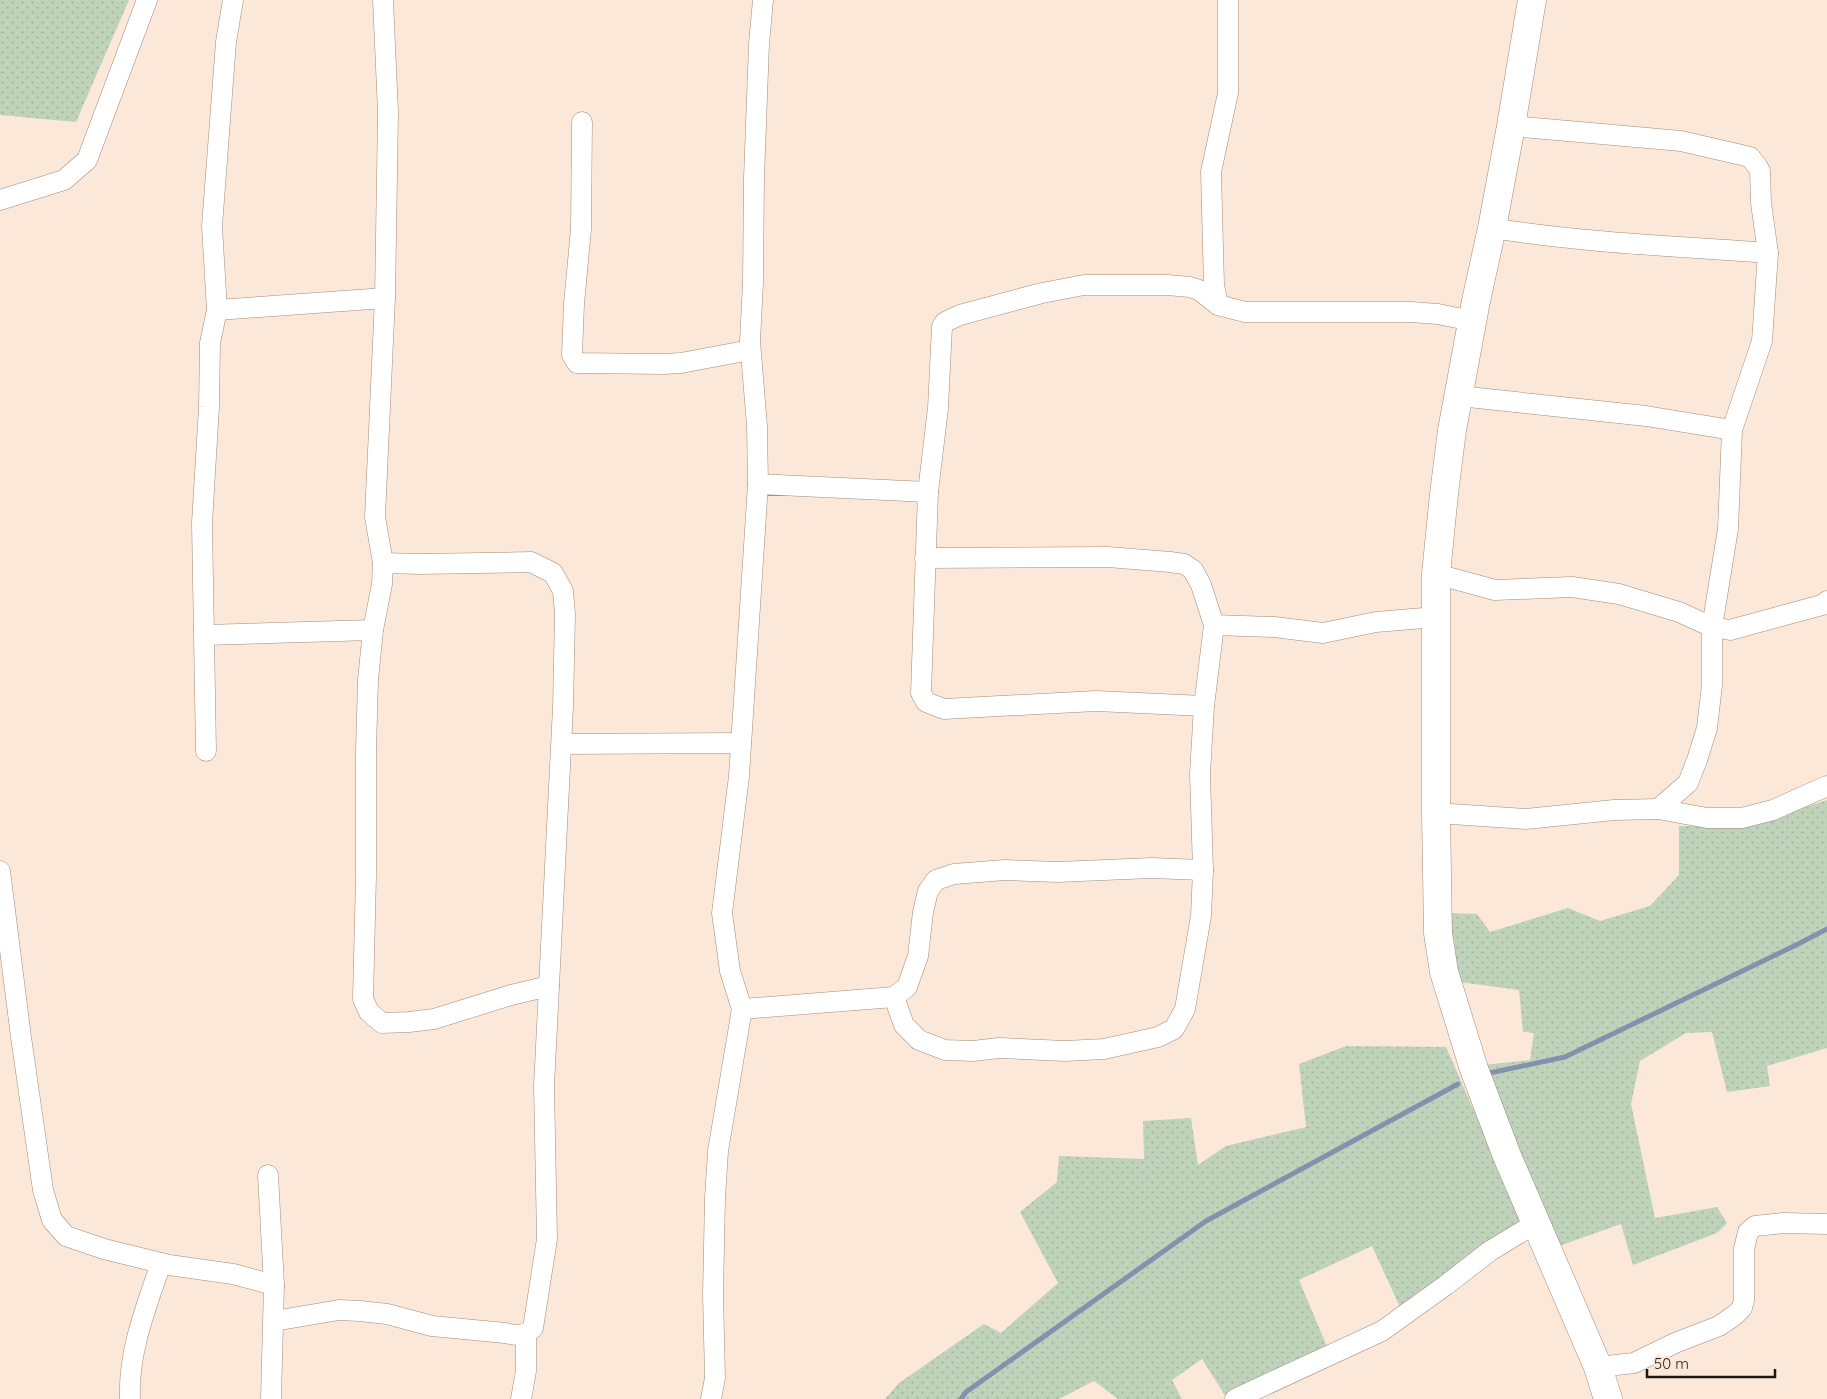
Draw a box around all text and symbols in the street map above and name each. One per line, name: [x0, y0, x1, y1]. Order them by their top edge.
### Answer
scale bar: [1647, 1346, 1774, 1378]
text: 50 m: [1654, 1354, 1689, 1373]

